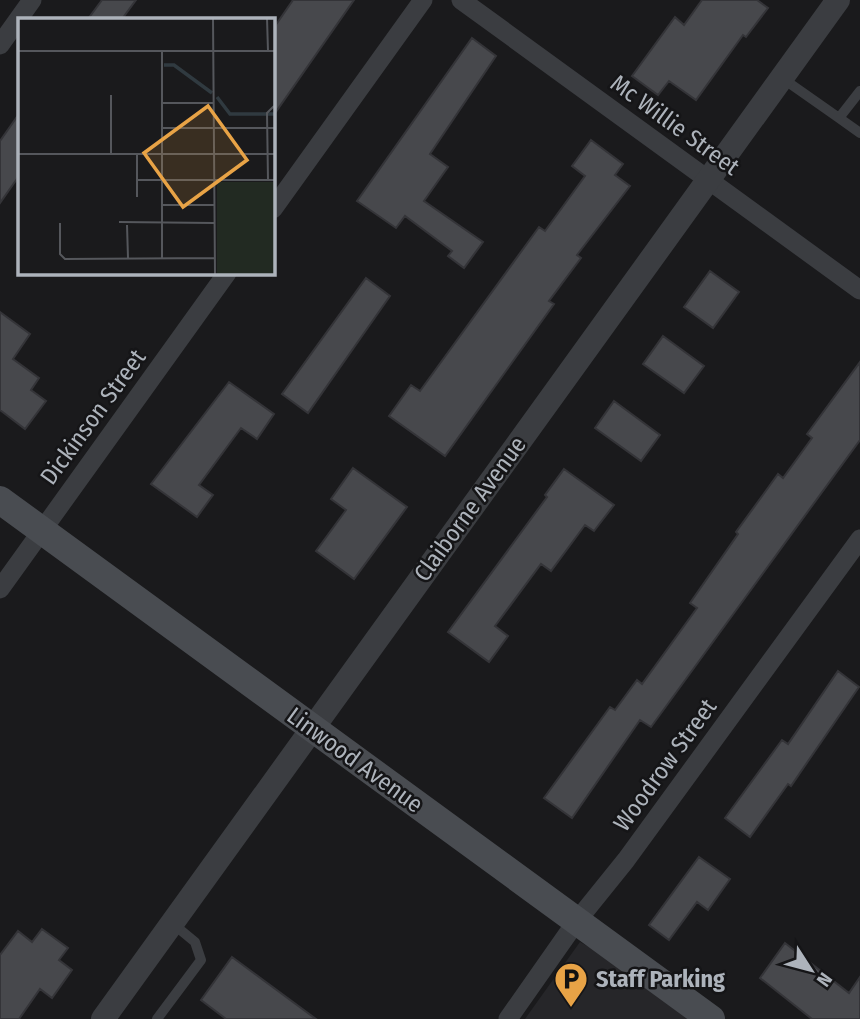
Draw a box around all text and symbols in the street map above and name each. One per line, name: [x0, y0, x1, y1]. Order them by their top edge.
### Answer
inset map: [18, 18, 275, 275]
street label: Mc Willie Street: [605, 69, 745, 181]
street label: Dickinson Street: [35, 344, 152, 490]
street label: Claiborne Avenue: [408, 431, 532, 587]
street label: Woodrow Street: [608, 693, 722, 837]
street label: Linwood Avenue: [282, 701, 428, 819]
north arrow: [776, 935, 846, 1005]
parking icon: Staff Parking: [552, 960, 590, 1009]
place label: Staff Parking: [596, 965, 725, 993]
text: N: [812, 968, 837, 991]

